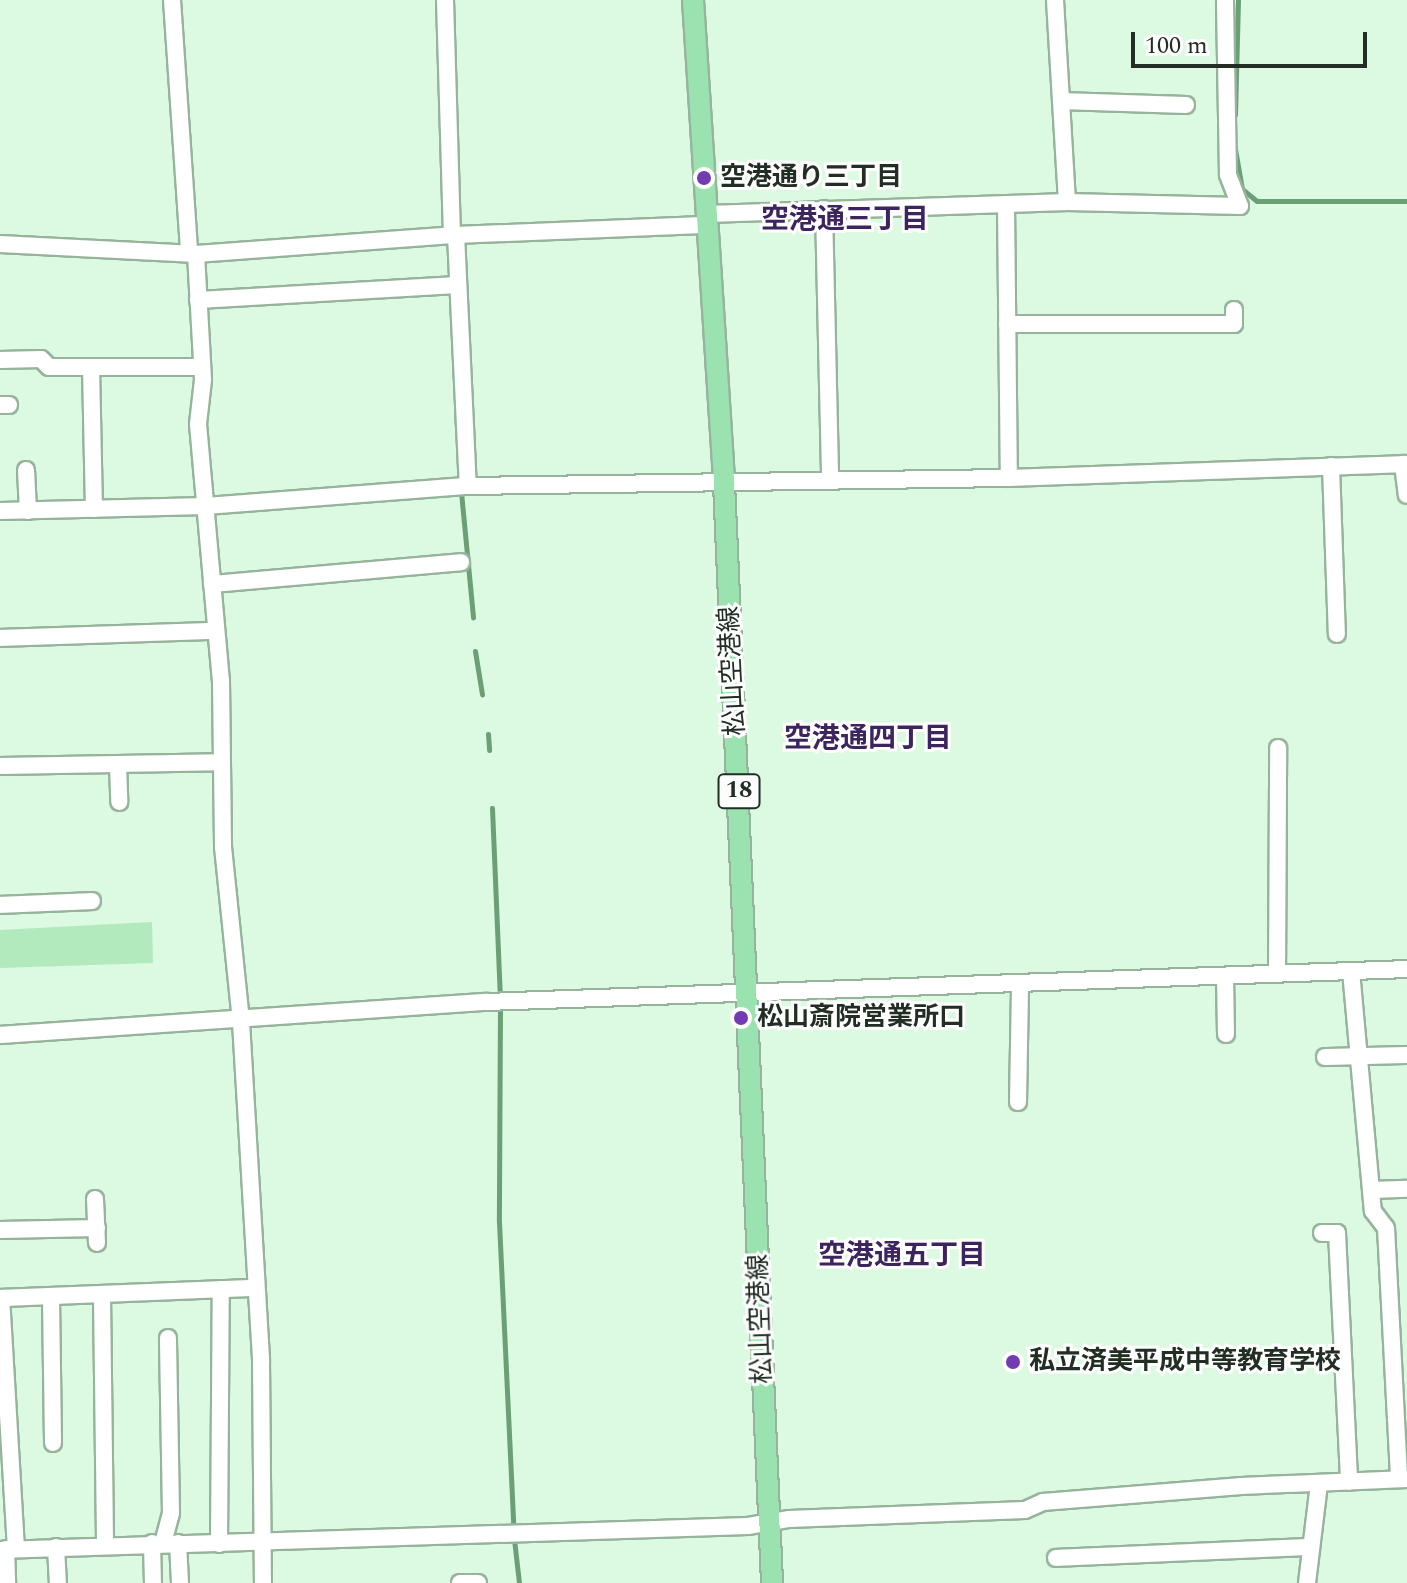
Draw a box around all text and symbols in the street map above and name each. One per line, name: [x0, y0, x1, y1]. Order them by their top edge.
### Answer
scale bar: [1135, 16, 1371, 66]
text: 100 m: [1145, 28, 1208, 64]
place label: 空港通り三丁目: [720, 162, 902, 194]
marker: 空港通り三丁目: [695, 169, 713, 187]
district label: 空港通三丁目: [761, 203, 929, 237]
street label: 松山空港線: [714, 605, 752, 737]
district label: 空港通四丁目: [784, 722, 952, 756]
road number: 18: [717, 771, 761, 811]
place label: 松山斎院営業所口: [757, 1002, 965, 1034]
marker: 松山斎院営業所口: [732, 1009, 750, 1027]
district label: 空港通五丁目: [818, 1239, 986, 1273]
street label: 松山空港線: [743, 1253, 779, 1385]
place label: 私立済美平成中等教育学校: [1029, 1346, 1341, 1378]
marker: 私立済美平成中等教育学校: [1004, 1353, 1022, 1371]

